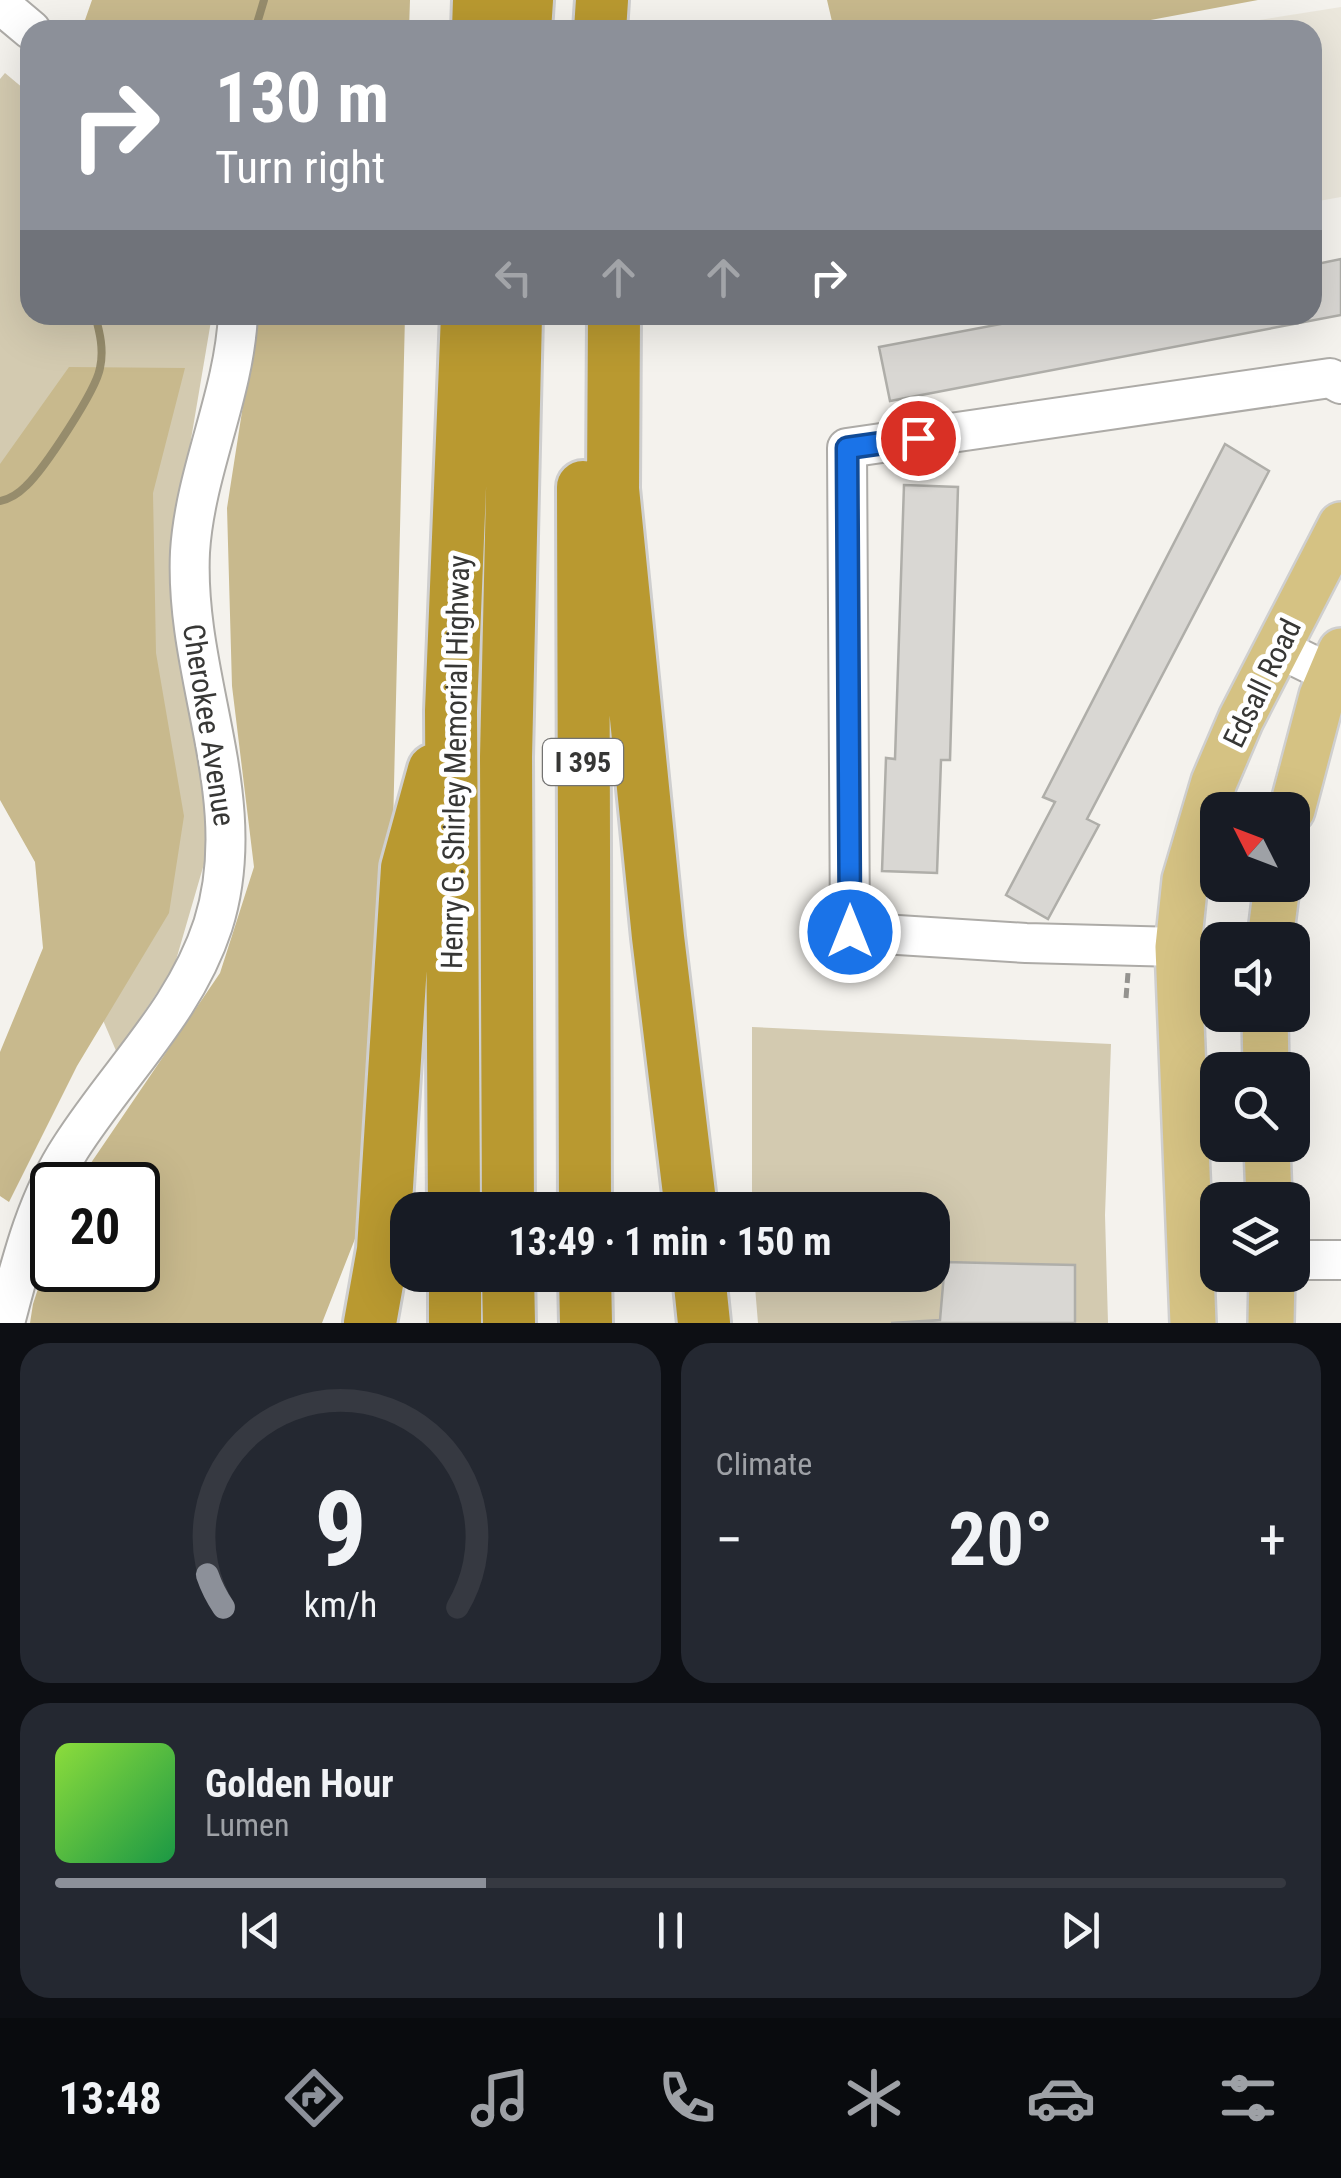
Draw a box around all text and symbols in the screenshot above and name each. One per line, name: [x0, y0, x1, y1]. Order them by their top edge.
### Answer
text: 130 m: [215, 57, 389, 139]
icon: right: [50, 60, 180, 190]
text: Turn right: [215, 141, 385, 194]
icon: left: [486, 250, 541, 305]
icon: ahead: [591, 250, 646, 305]
icon: ahead: [696, 250, 751, 305]
icon: right: [801, 250, 856, 305]
pin: [876, 396, 961, 481]
icon: arrive: [891, 411, 946, 466]
street label: Henry G. Shirley Memorial Highway: [434, 555, 476, 969]
street label: Edsall Road: [1216, 613, 1308, 753]
street label: Cherokee Avenue: [176, 621, 242, 829]
road number: I 395: [543, 739, 623, 785]
north arrow: [1200, 792, 1310, 902]
map controls: [1200, 792, 1310, 1292]
position arrow: [798, 880, 902, 984]
button: sound: [1200, 922, 1310, 1032]
button: search: [1200, 1052, 1310, 1162]
speed limit sign: 20: [30, 1162, 160, 1292]
button: layers: [1200, 1182, 1310, 1292]
text: 13:49 · 1 min · 150 m: [509, 1220, 831, 1264]
text: Climate: [716, 1445, 812, 1483]
text: 9: [314, 1469, 367, 1590]
text: 20°: [948, 1495, 1053, 1583]
text: −: [716, 1508, 743, 1572]
text: +: [1259, 1508, 1286, 1572]
text: km/h: [303, 1584, 377, 1626]
text: Golden Hour: [205, 1762, 394, 1806]
text: Lumen: [205, 1806, 290, 1844]
icon: previous: [233, 1903, 288, 1958]
icon: pause: [643, 1903, 698, 1958]
icon: next: [1053, 1903, 1108, 1958]
icon: directions: [279, 2063, 349, 2133]
icon: music: [465, 2063, 535, 2133]
icon: phone: [652, 2063, 722, 2133]
icon: climate: [839, 2063, 909, 2133]
icon: car: [1026, 2063, 1096, 2133]
icon: filters: [1213, 2063, 1283, 2133]
text: 13:48: [58, 2072, 162, 2125]

